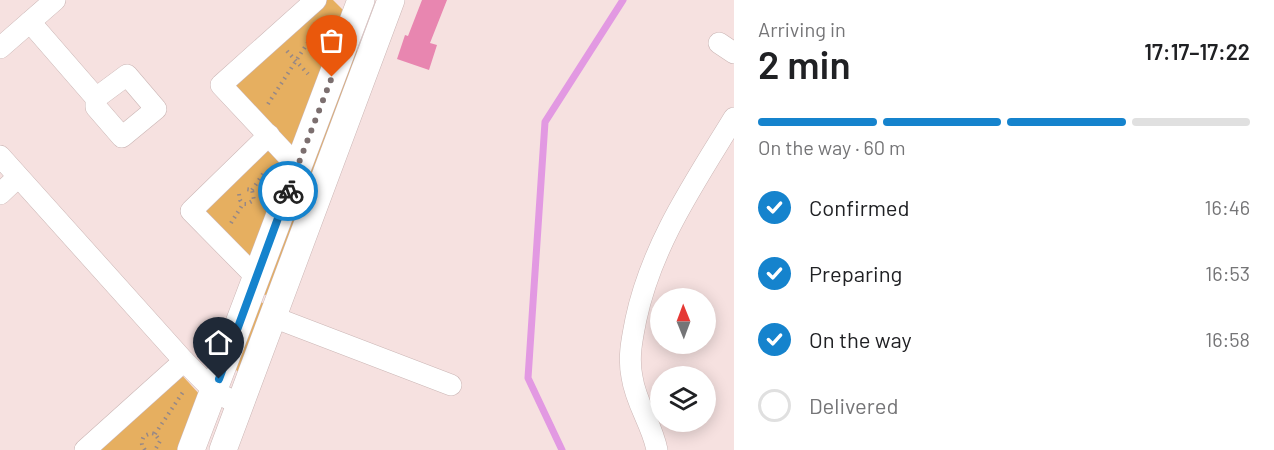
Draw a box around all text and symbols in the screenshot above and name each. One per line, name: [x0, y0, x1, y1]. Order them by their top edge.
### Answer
pin: [306, 15, 357, 77]
text: Arriving in: [758, 17, 846, 41]
icon: bag: [315, 24, 348, 57]
text: 17:17–17:22: [1144, 38, 1250, 64]
text: 2 min: [758, 40, 851, 87]
text: On the way · 60 m: [758, 135, 906, 159]
courier: [258, 161, 318, 221]
icon: bike: [272, 175, 305, 208]
icon: check: [758, 191, 791, 224]
text: Confirmed: [809, 194, 909, 220]
text: 16:46: [1205, 195, 1250, 219]
icon: check: [758, 257, 791, 290]
text: Preparing: [809, 260, 902, 286]
text: 16:53: [1205, 261, 1250, 285]
north arrow: [650, 288, 716, 354]
map controls: [650, 288, 716, 432]
pin: [193, 317, 244, 379]
icon: check: [758, 323, 791, 356]
icon: home: [202, 326, 235, 359]
text: On the way: [809, 326, 912, 352]
text: 16:58: [1205, 327, 1250, 351]
button: layers: [650, 366, 716, 432]
text: Delivered: [809, 392, 898, 418]

